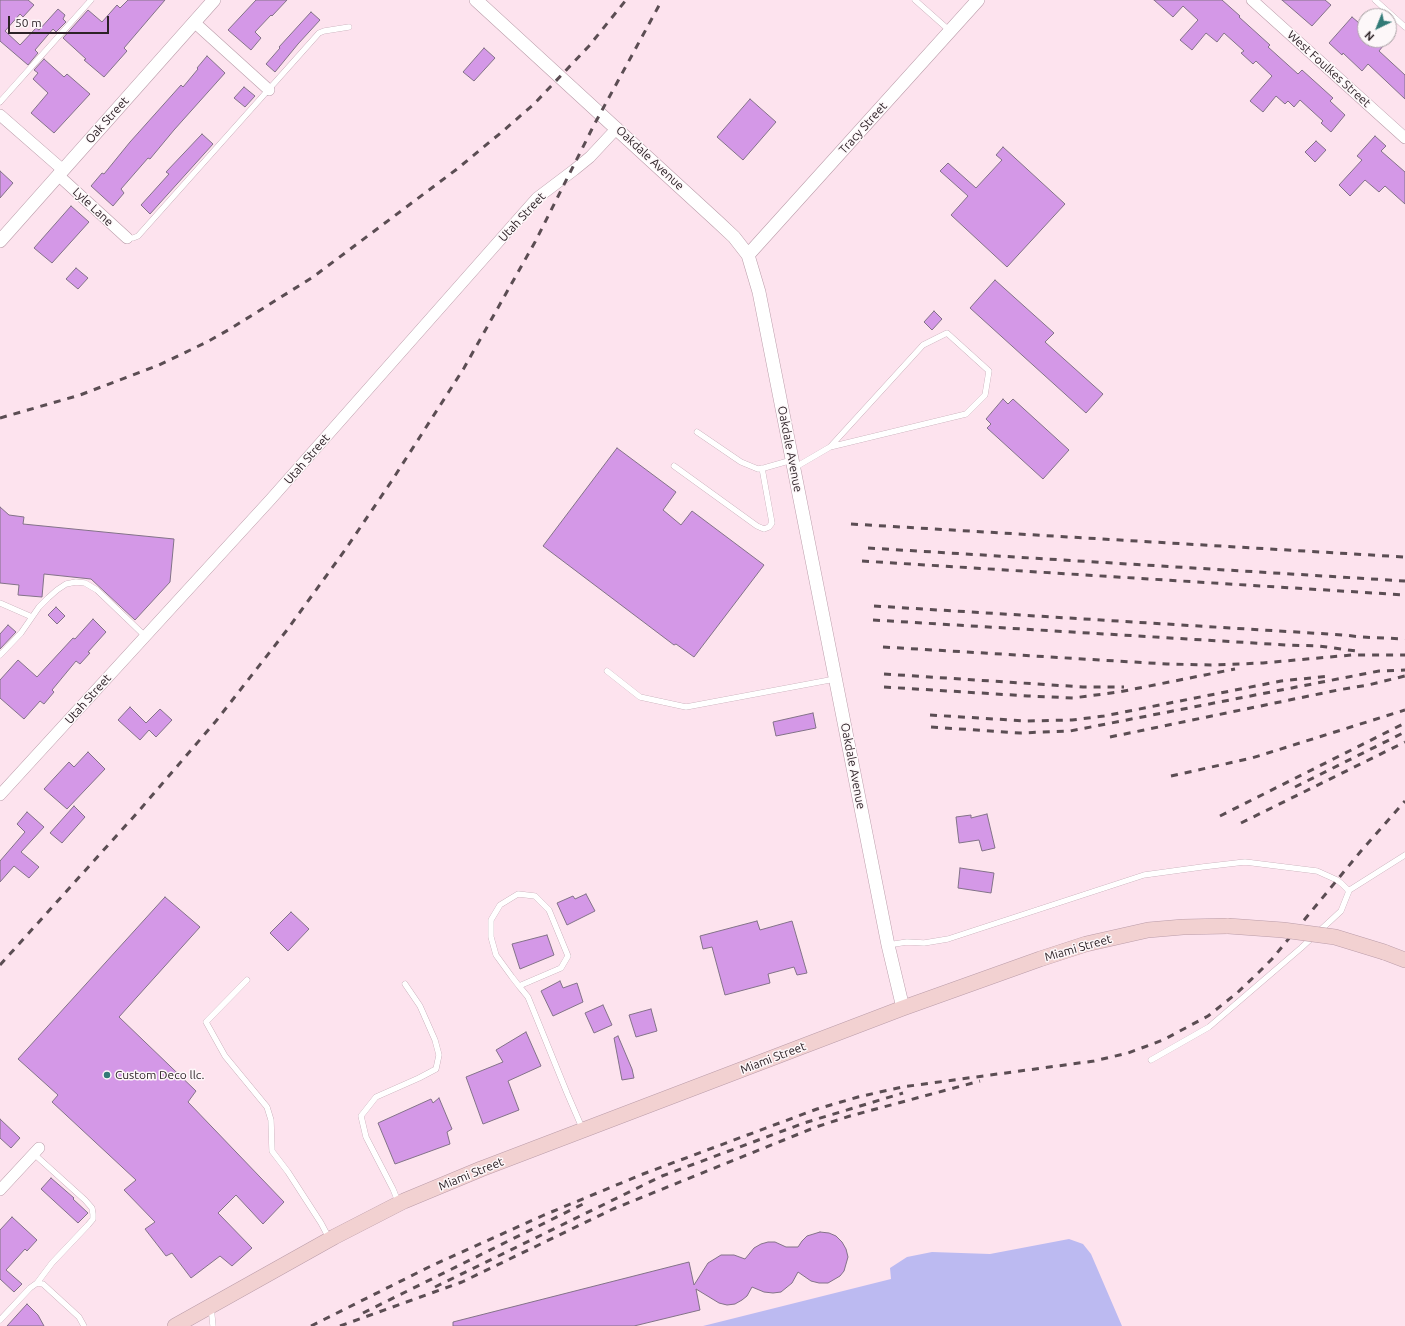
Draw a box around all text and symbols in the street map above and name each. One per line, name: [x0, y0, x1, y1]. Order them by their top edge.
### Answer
scale bar: [10, 8, 111, 34]
north arrow: [1357, 8, 1397, 48]
text: 50 m: [15, 16, 42, 29]
street label: West Foulkes Street: [1284, 28, 1374, 110]
text: N: [1362, 29, 1377, 43]
street label: Oak Street: [82, 94, 132, 146]
street label: Tracy Street: [836, 99, 890, 157]
street label: Oakdale Avenue: [613, 123, 687, 193]
street label: Lyle Lane: [70, 185, 116, 229]
street label: Utah Street: [496, 189, 548, 245]
street label: Oakdale Avenue: [775, 405, 805, 493]
street label: Utah Street: [281, 431, 333, 487]
street label: Utah Street: [62, 671, 114, 727]
street label: Oakdale Avenue: [838, 722, 868, 810]
street label: Miami Street: [1043, 932, 1113, 964]
street label: Miami Street: [738, 1039, 808, 1077]
place label: Custom Deco llc.: [115, 1068, 204, 1082]
marker: Custom Deco llc.: [102, 1070, 112, 1080]
street label: Miami Street: [436, 1154, 506, 1194]

